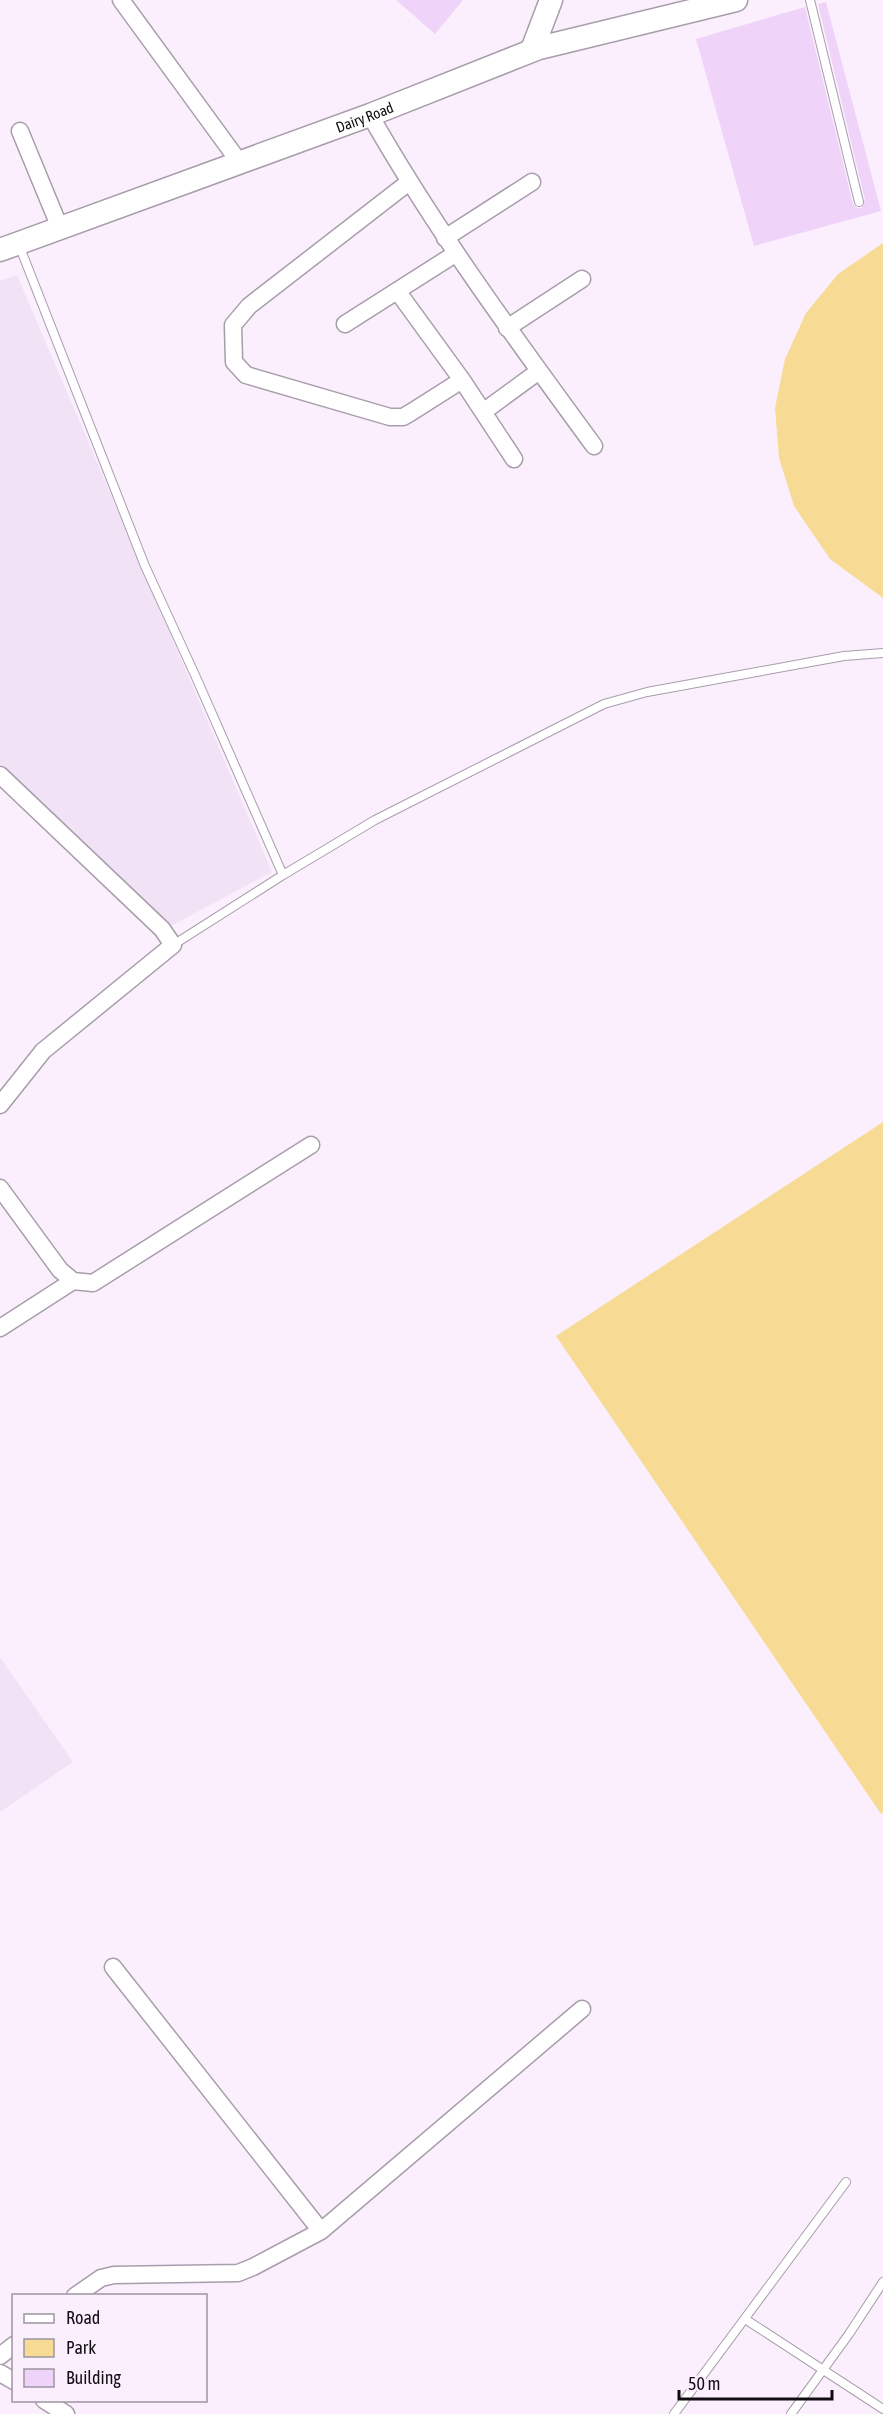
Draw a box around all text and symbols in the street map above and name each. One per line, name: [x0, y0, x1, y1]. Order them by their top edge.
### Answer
street label: Dairy Road: [333, 98, 396, 135]
legend: [12, 2294, 207, 2402]
text: Road: [66, 2307, 100, 2328]
text: Park: [66, 2337, 96, 2358]
scale bar: [679, 2363, 832, 2401]
text: Building: [66, 2367, 121, 2388]
text: 50 m: [688, 2373, 720, 2394]

